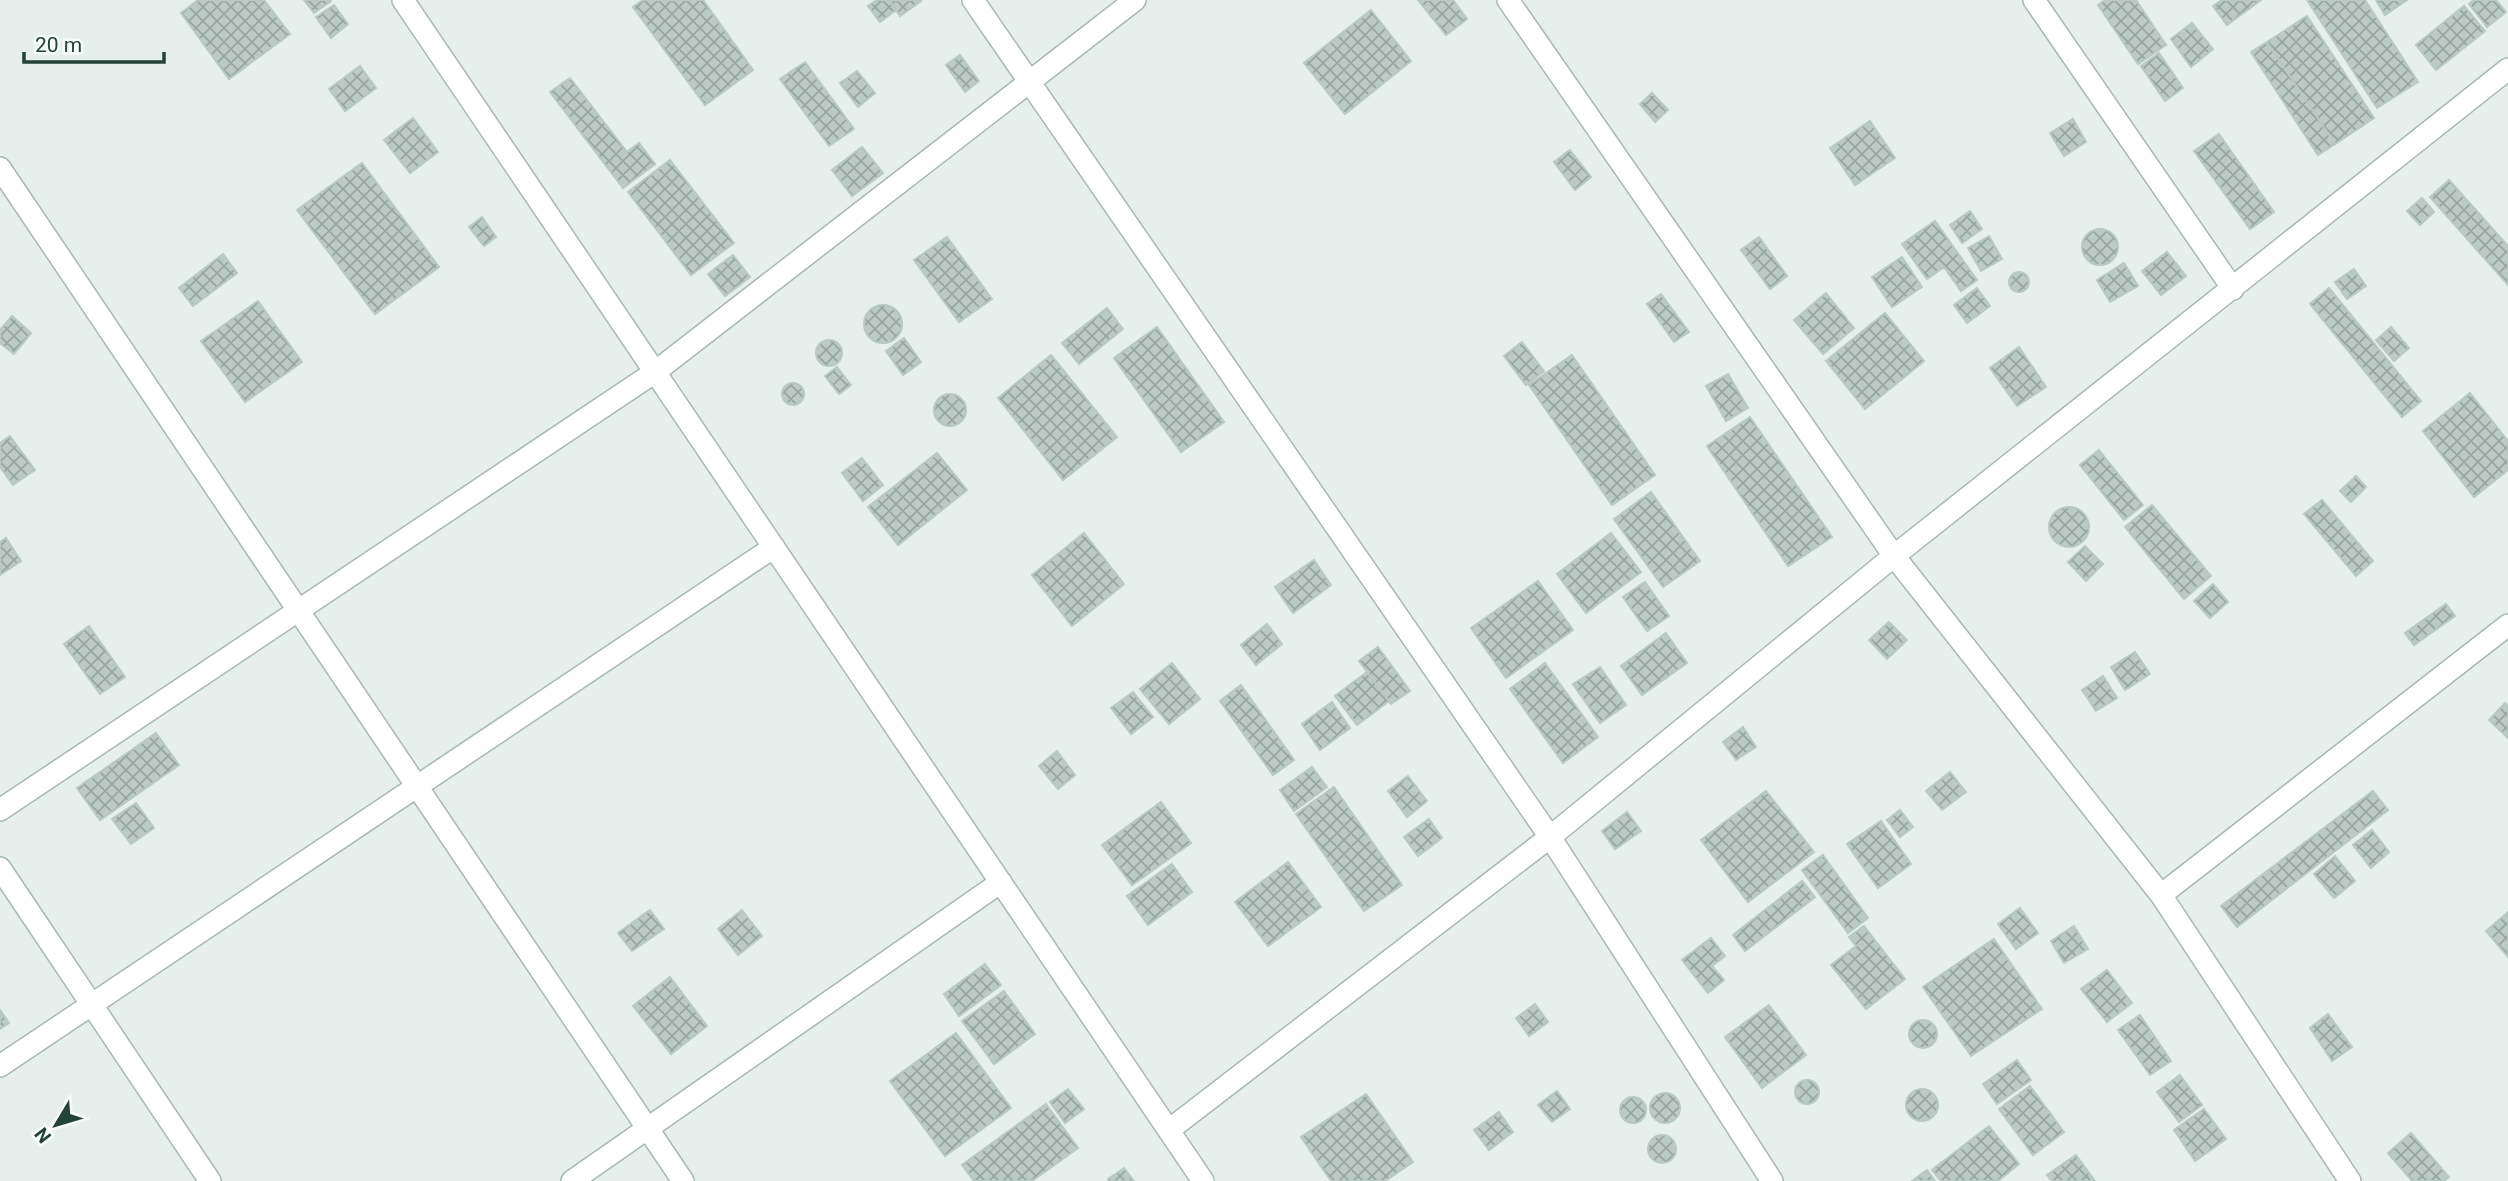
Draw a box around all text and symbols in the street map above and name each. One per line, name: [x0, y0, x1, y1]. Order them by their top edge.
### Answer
scale bar: [24, 21, 164, 65]
text: 20 m: [35, 33, 82, 57]
north arrow: [21, 1090, 91, 1160]
text: N: [30, 1123, 56, 1148]

